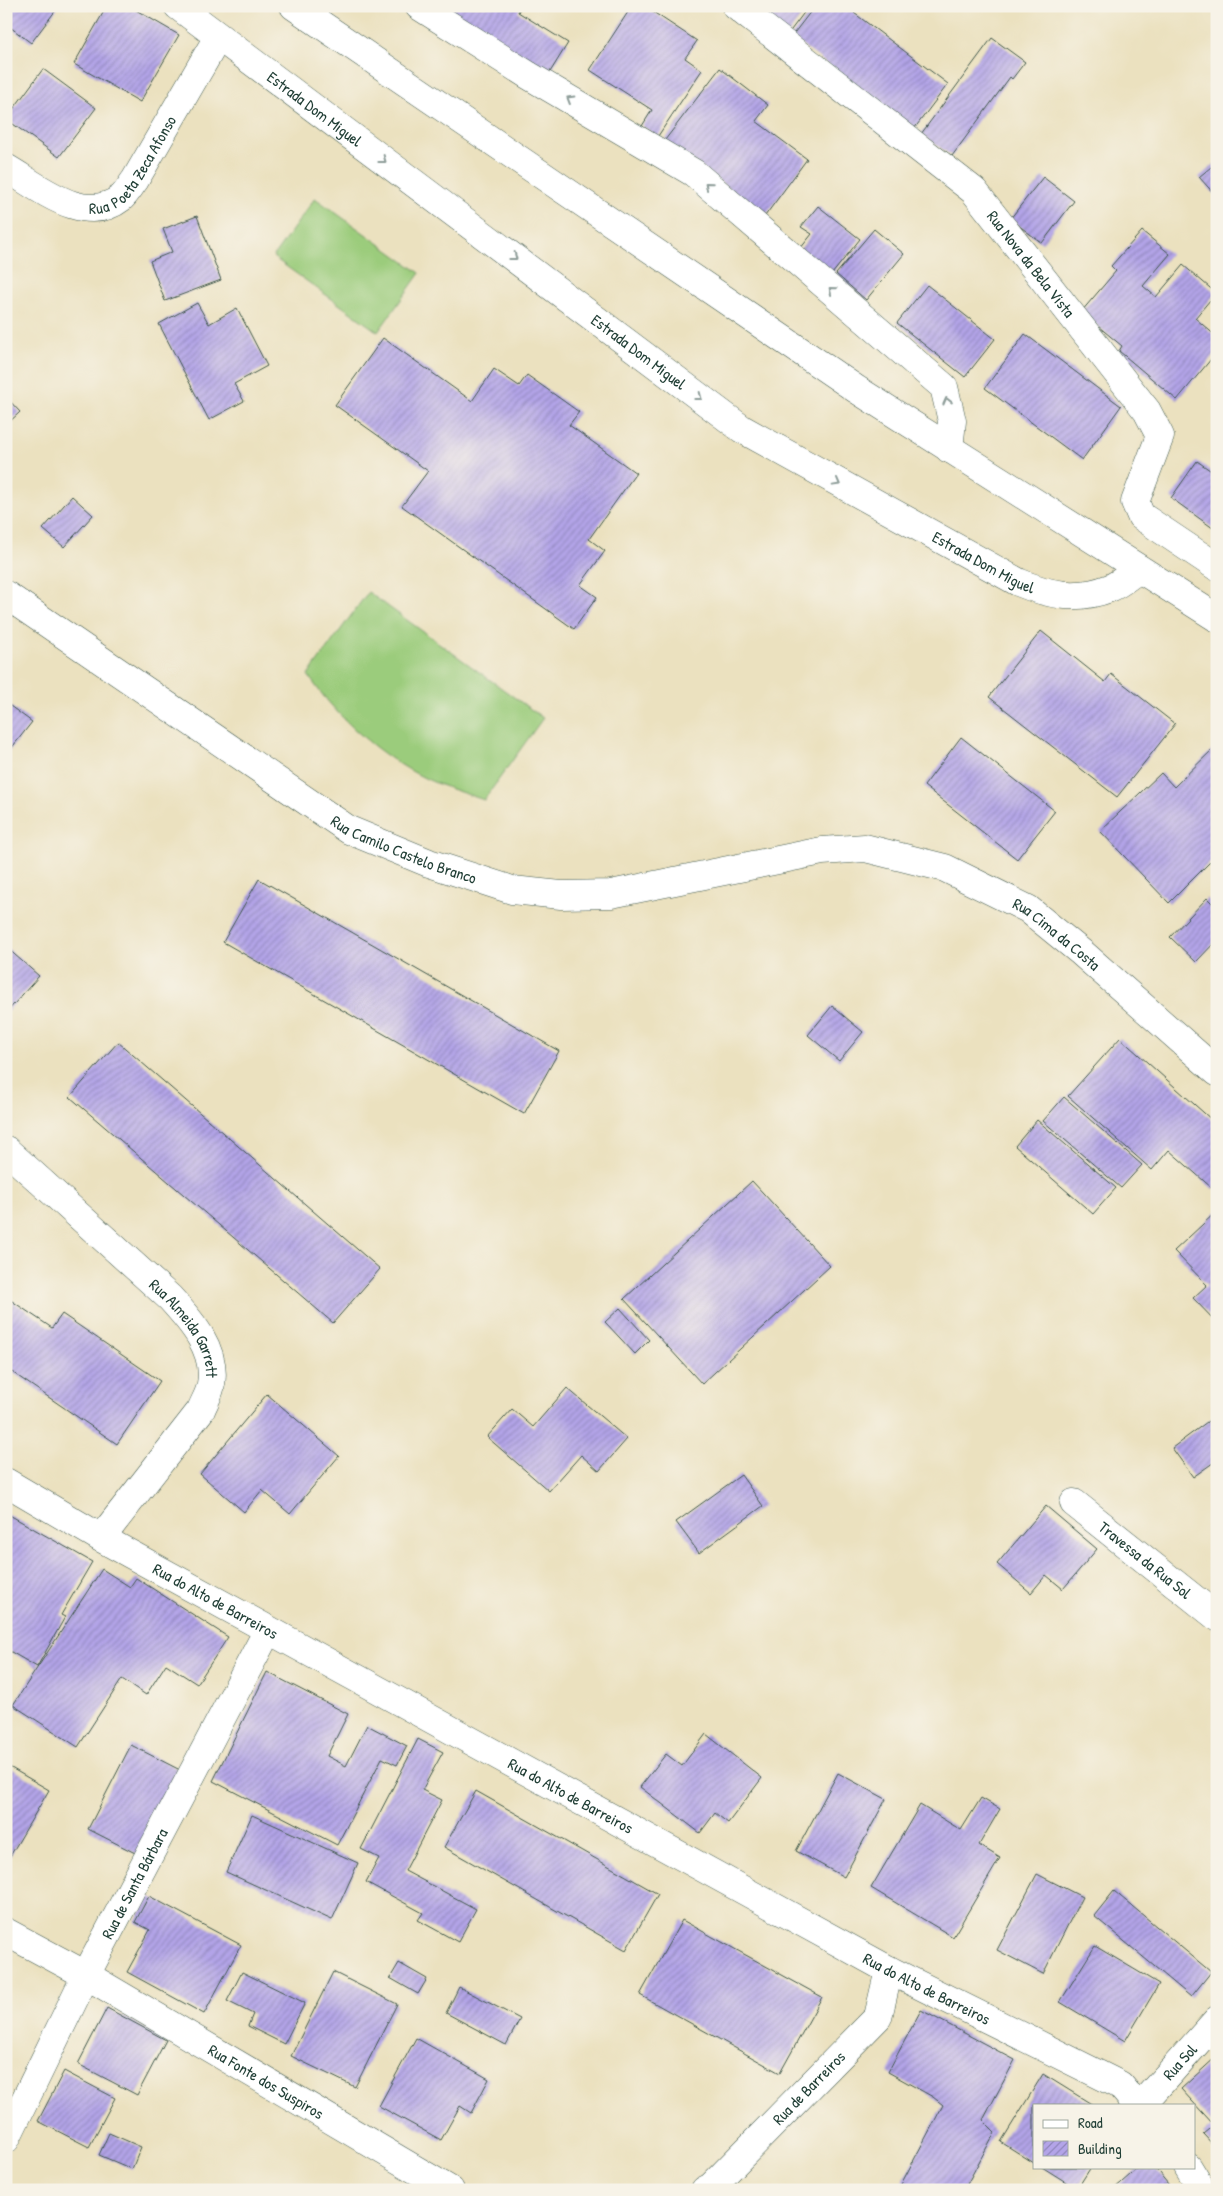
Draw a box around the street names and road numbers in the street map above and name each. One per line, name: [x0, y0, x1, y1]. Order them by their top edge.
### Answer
street label: Estrada Dom Miguel: [263, 66, 367, 152]
street label: Rua Poeta Zeca Afonso: [89, 111, 181, 219]
street label: Rua Nova da Bela Vista: [982, 206, 1080, 322]
street label: Estrada Dom Miguel: [587, 309, 691, 395]
street label: Estrada Dom Miguel: [928, 526, 1038, 599]
street label: Rua Camilo Castelo Branco: [327, 810, 480, 889]
street label: Rua Cima da Costa: [1009, 892, 1105, 975]
street label: Rua Almeida Garrett: [145, 1274, 223, 1378]
street label: Travessa da Rua Sol: [1094, 1516, 1197, 1604]
street label: Rua do Alto de Barreiros: [149, 1558, 282, 1644]
street label: Rua do Alto de Barreiros: [504, 1752, 637, 1839]
street label: Rua de Santa Bárbara: [96, 1824, 173, 1943]
street label: Rua do Alto de Barreiros: [859, 1947, 994, 2030]
street label: Rua Sol: [1158, 2038, 1202, 2085]
street label: Rua Fonte dos Suspiros: [204, 2039, 328, 2124]
street label: Rua de Barreiros: [767, 2046, 850, 2129]

